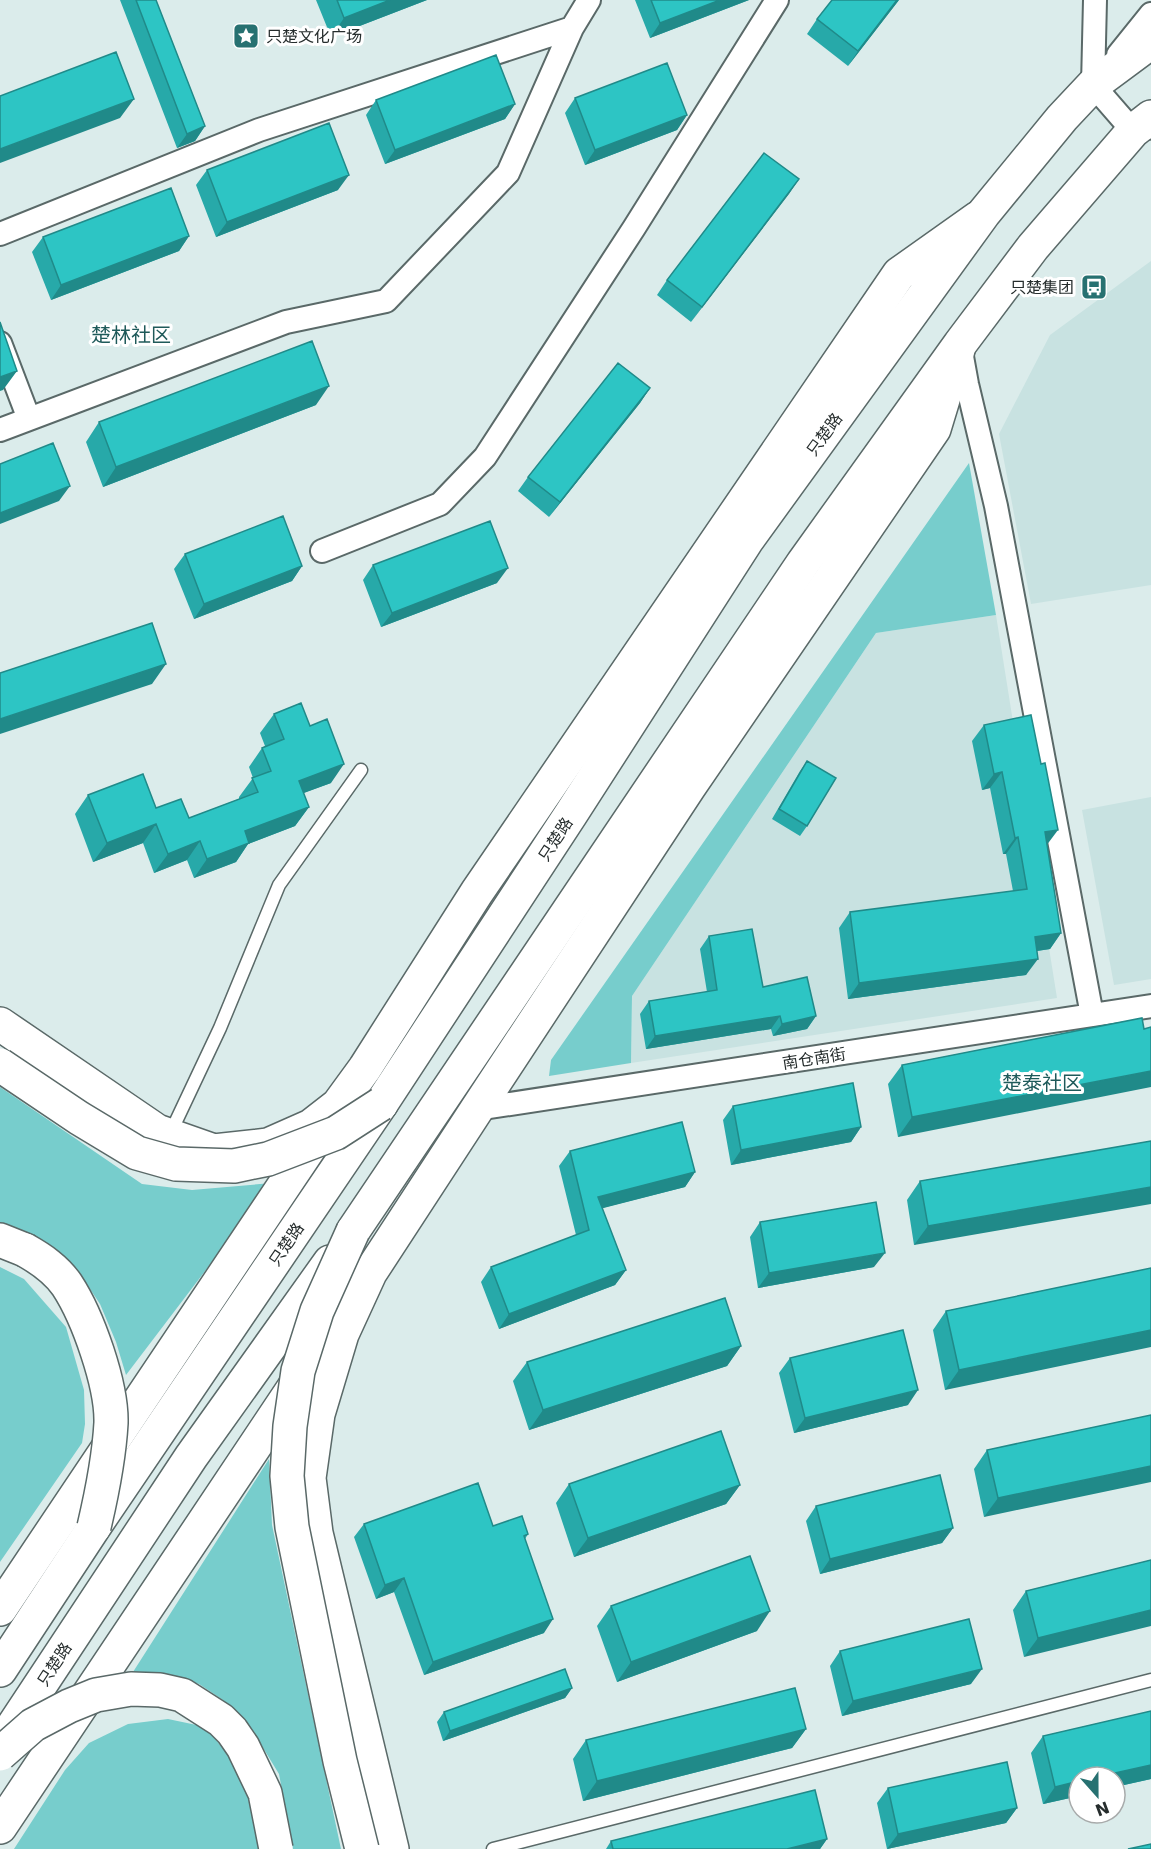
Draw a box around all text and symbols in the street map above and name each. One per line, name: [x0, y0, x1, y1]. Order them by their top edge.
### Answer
place icon: 只楚文化广场: [231, 21, 261, 51]
place label: 只楚文化广场: [266, 27, 362, 46]
bus stop icon: 只楚集团: [1079, 272, 1109, 302]
place label: 只楚集团: [1010, 278, 1074, 297]
district label: 楚林社区: [91, 323, 171, 347]
street label: 只楚路: [803, 409, 846, 459]
street label: 只楚路: [534, 814, 576, 865]
street label: 南仓南街: [781, 1044, 847, 1073]
district label: 楚泰社区: [1002, 1071, 1082, 1095]
street label: 只楚路: [265, 1219, 308, 1269]
street label: 只楚路: [33, 1639, 75, 1690]
north arrow: [1067, 1765, 1127, 1825]
text: N: [1093, 1797, 1112, 1820]

